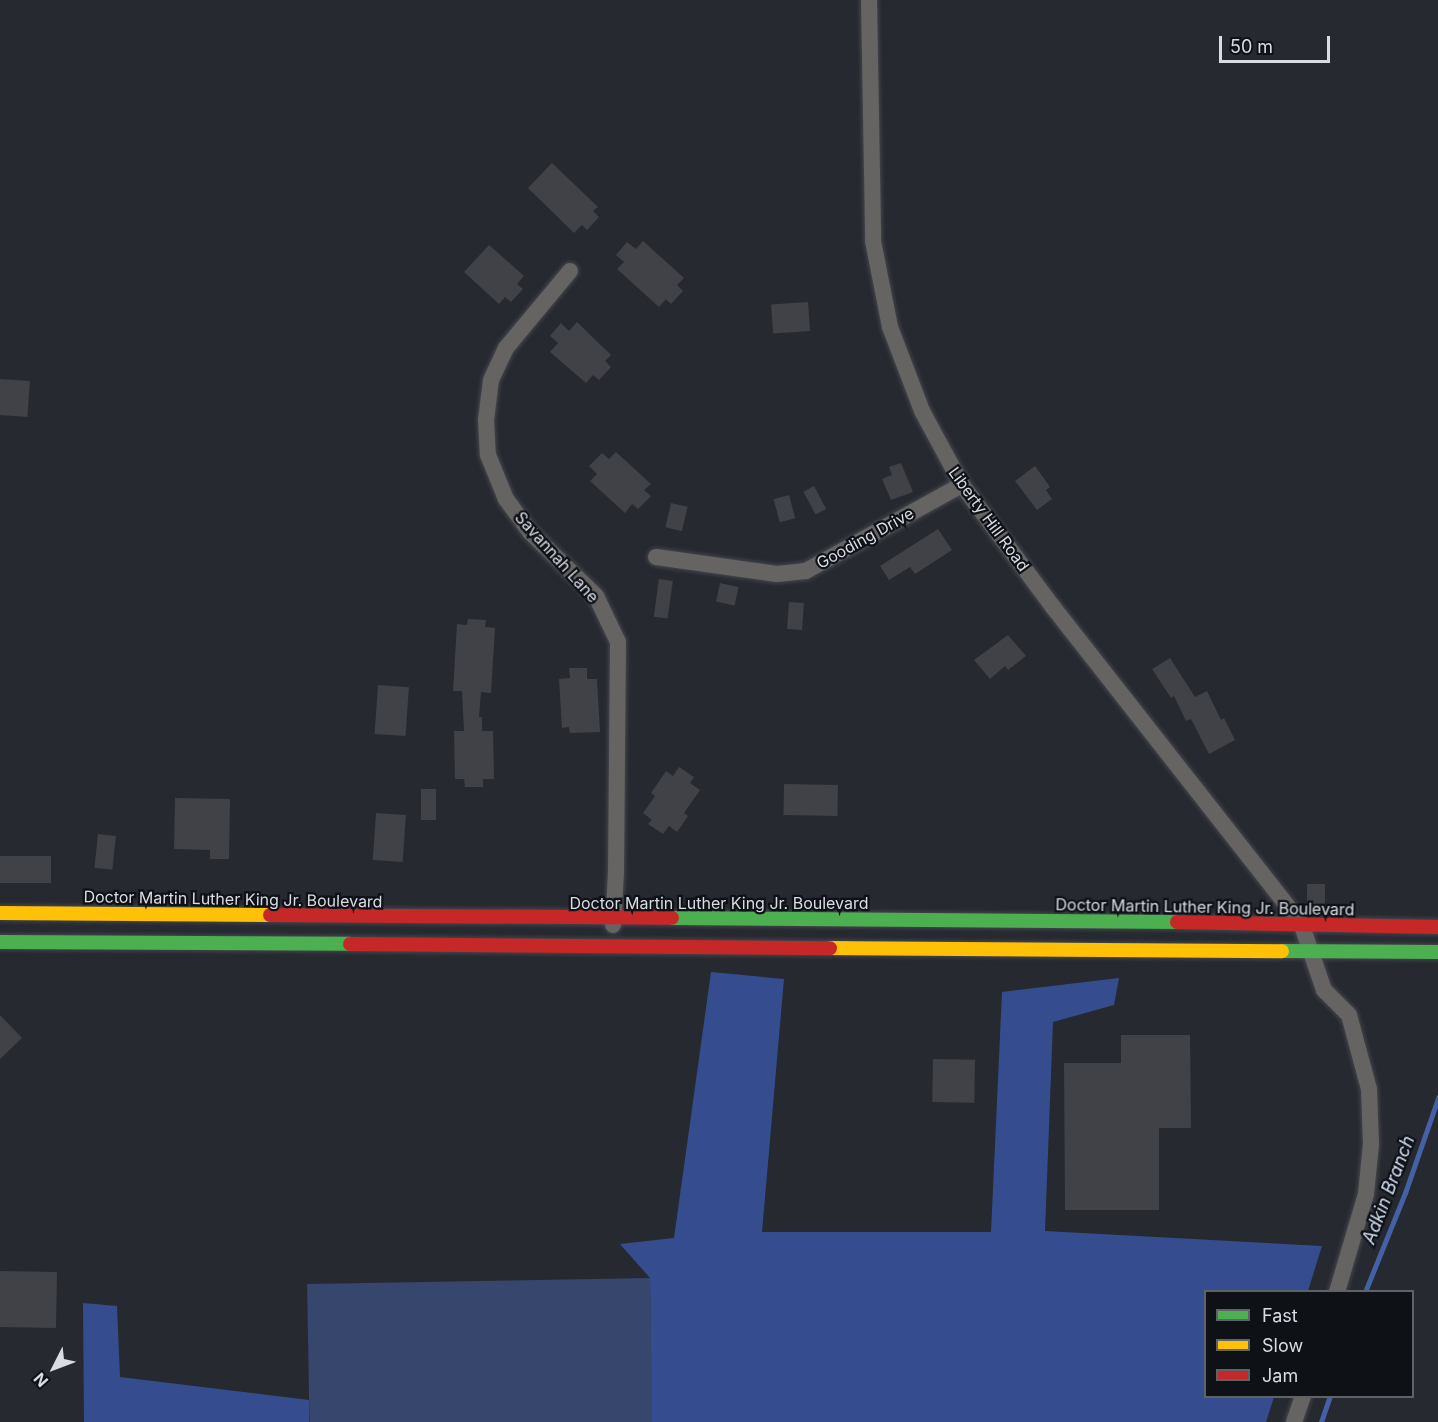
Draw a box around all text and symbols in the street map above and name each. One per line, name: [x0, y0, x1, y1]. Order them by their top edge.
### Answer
scale bar: [1222, 24, 1333, 62]
text: 50 m: [1230, 36, 1273, 57]
street label: Liberty Hill Road: [945, 463, 1033, 575]
street label: Gooding Drive: [813, 503, 917, 573]
street label: Savannah Lane: [511, 508, 603, 606]
street label: Doctor Martin Luther King Jr. Boulevard: [83, 887, 383, 911]
street label: Doctor Martin Luther King Jr. Boulevard: [569, 893, 869, 913]
street label: Doctor Martin Luther King Jr. Boulevard: [1055, 895, 1355, 919]
water label: Adkin Branch: [1358, 1133, 1420, 1247]
legend: [1204, 1290, 1414, 1398]
text: Fast: [1262, 1305, 1298, 1326]
text: Slow: [1262, 1335, 1303, 1356]
north arrow: [24, 1338, 84, 1398]
text: Jam: [1262, 1365, 1298, 1386]
text: N: [29, 1369, 52, 1391]

